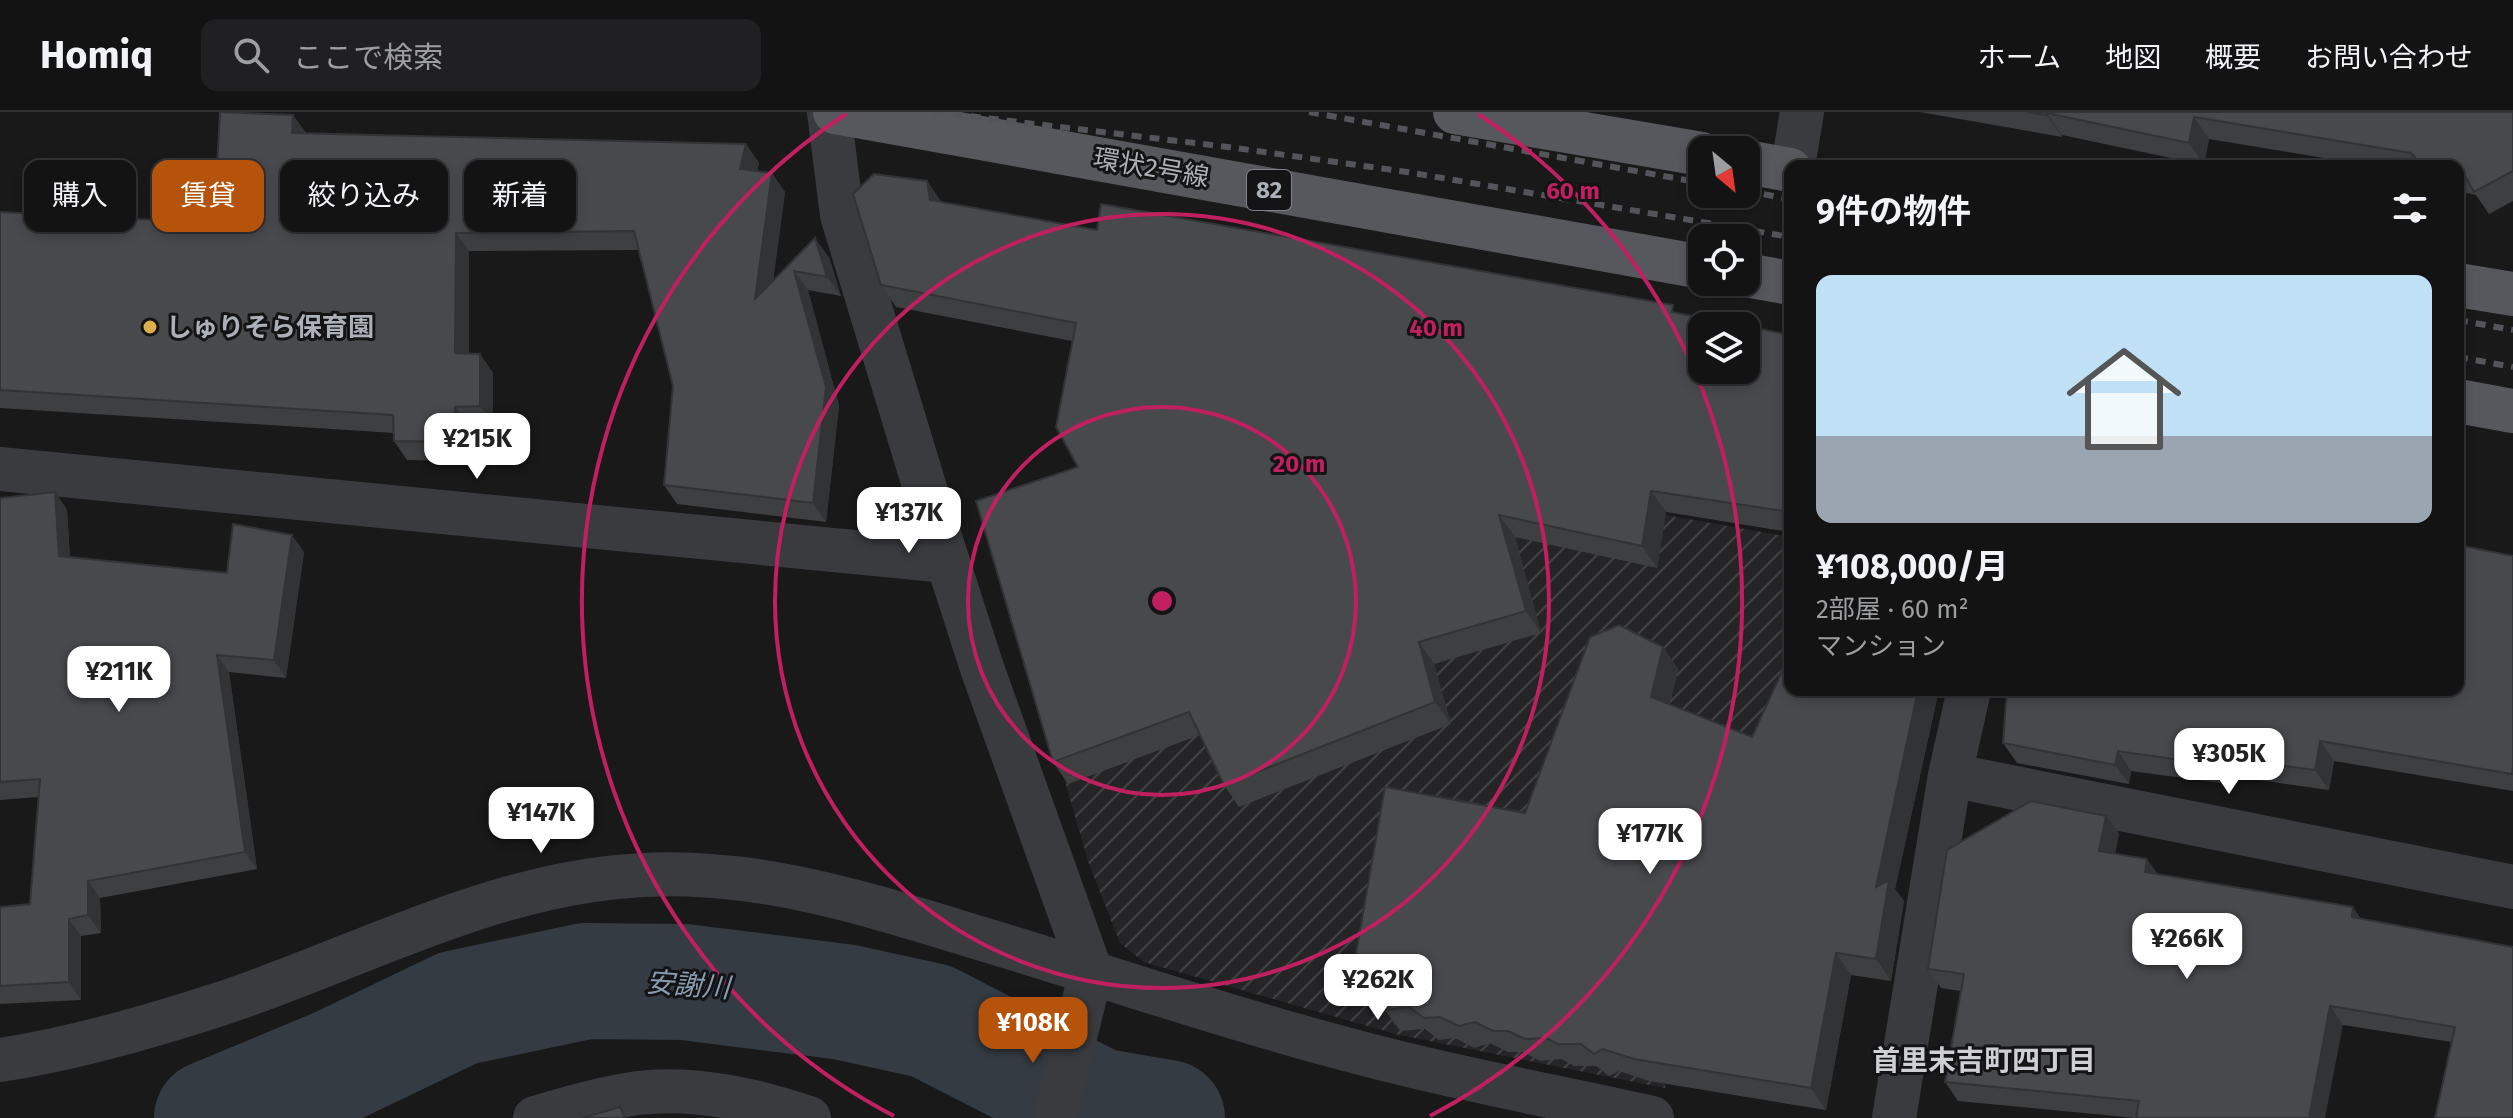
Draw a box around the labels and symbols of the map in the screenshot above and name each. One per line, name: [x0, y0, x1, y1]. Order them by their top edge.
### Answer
north arrow: [1688, 136, 1760, 208]
street label: 環状2号線: [1091, 143, 1211, 193]
road number: 82: [1247, 170, 1291, 210]
text: 60 m: [1546, 177, 1600, 205]
place label: しゅりそら保育園: [166, 312, 374, 343]
text: 40 m: [1409, 314, 1463, 342]
marker: しゅりそら保育園: [141, 318, 159, 336]
pin: ¥215K: [421, 413, 533, 481]
text: 20 m: [1273, 450, 1325, 478]
pin: ¥137K: [853, 487, 965, 555]
centre of rings: [1148, 587, 1176, 615]
pin: ¥211K: [63, 646, 175, 714]
pin: ¥305K: [2173, 728, 2285, 796]
pin: ¥147K: [485, 787, 597, 855]
pin: ¥177K: [1594, 808, 1706, 876]
pin: ¥266K: [2131, 913, 2243, 981]
pin: ¥262K: [1322, 954, 1434, 1022]
water label: 安謝川: [645, 966, 734, 1005]
pin: ¥108K: [977, 997, 1089, 1065]
district label: 首里末吉町四丁目: [1872, 1044, 2096, 1077]

